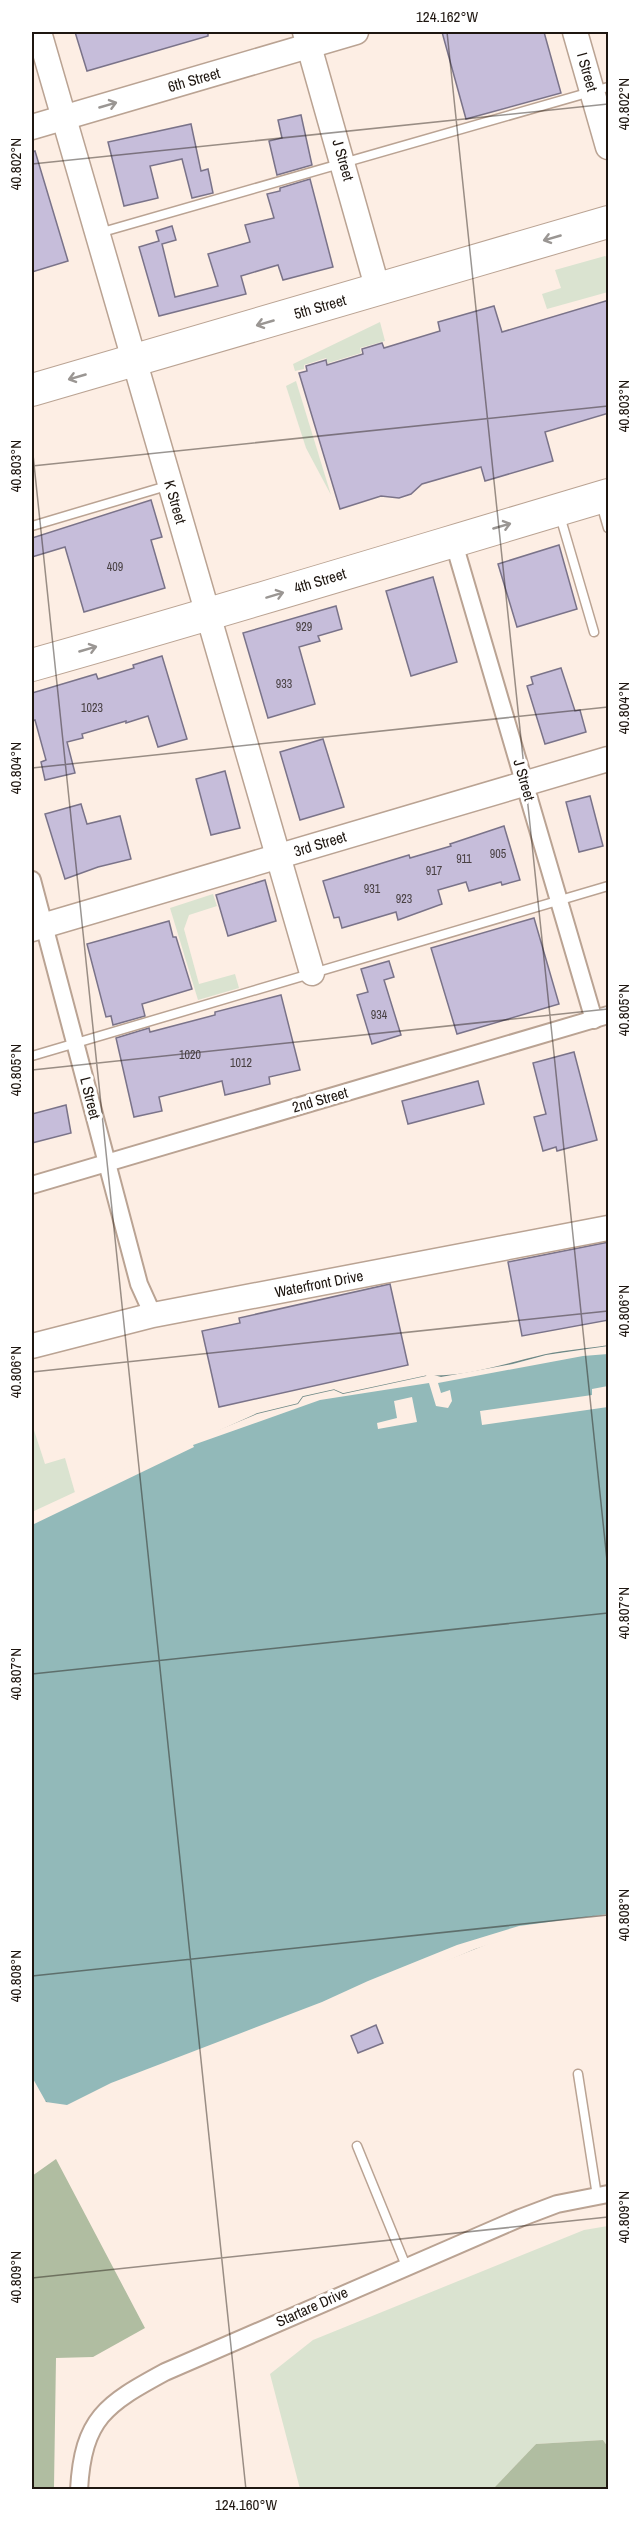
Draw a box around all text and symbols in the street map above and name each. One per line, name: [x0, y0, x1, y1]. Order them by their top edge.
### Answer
text: 124.162°W: [416, 6, 478, 27]
street label: I Street: [572, 50, 603, 94]
street label: 6th Street: [165, 62, 223, 97]
text: 40.802°N: [613, 78, 634, 130]
one-way arrow: [98, 99, 117, 110]
street label: J Street: [328, 137, 360, 184]
text: 40.802°N: [5, 138, 26, 190]
one-way arrow: [543, 233, 562, 244]
street label: 5th Street: [291, 289, 349, 324]
one-way arrow: [255, 318, 274, 329]
one-way arrow: [68, 372, 87, 383]
text: 40.803°N: [613, 380, 634, 432]
text: 40.803°N: [5, 440, 26, 492]
street label: K Street: [159, 478, 192, 527]
one-way arrow: [492, 520, 511, 531]
house number: 409: [107, 559, 123, 575]
street label: 4th Street: [291, 563, 349, 598]
one-way arrow: [265, 589, 284, 600]
house number: 929: [296, 619, 312, 635]
one-way arrow: [78, 643, 97, 654]
house number: 933: [276, 676, 292, 692]
text: 40.804°N: [613, 682, 634, 734]
house number: 1023: [81, 700, 103, 716]
text: 40.804°N: [5, 742, 26, 794]
street label: J Street: [509, 757, 541, 804]
street label: 3rd Street: [291, 825, 349, 861]
house number: 905: [490, 846, 507, 862]
house number: 911: [456, 851, 472, 867]
house number: 917: [426, 863, 443, 879]
house number: 931: [364, 881, 381, 897]
house number: 923: [396, 891, 412, 907]
text: 40.805°N: [613, 984, 634, 1036]
house number: 934: [371, 1007, 388, 1023]
text: 40.805°N: [5, 1044, 26, 1096]
house number: 1020: [179, 1047, 201, 1063]
house number: 1012: [230, 1055, 252, 1071]
street label: L Street: [75, 1075, 106, 1122]
street label: 2nd Street: [290, 1081, 351, 1117]
street label: Waterfront Drive: [273, 1265, 365, 1302]
text: 40.806°N: [613, 1285, 634, 1337]
text: 40.806°N: [5, 1346, 26, 1398]
text: 40.807°N: [613, 1587, 634, 1639]
text: 40.807°N: [5, 1648, 26, 1700]
text: 40.808°N: [613, 1889, 634, 1941]
text: 40.808°N: [5, 1950, 26, 2002]
text: 40.809°N: [613, 2191, 634, 2243]
text: 40.809°N: [5, 2251, 26, 2303]
street label: Startare Drive: [273, 2281, 351, 2332]
text: 124.160°W: [215, 2494, 277, 2515]

